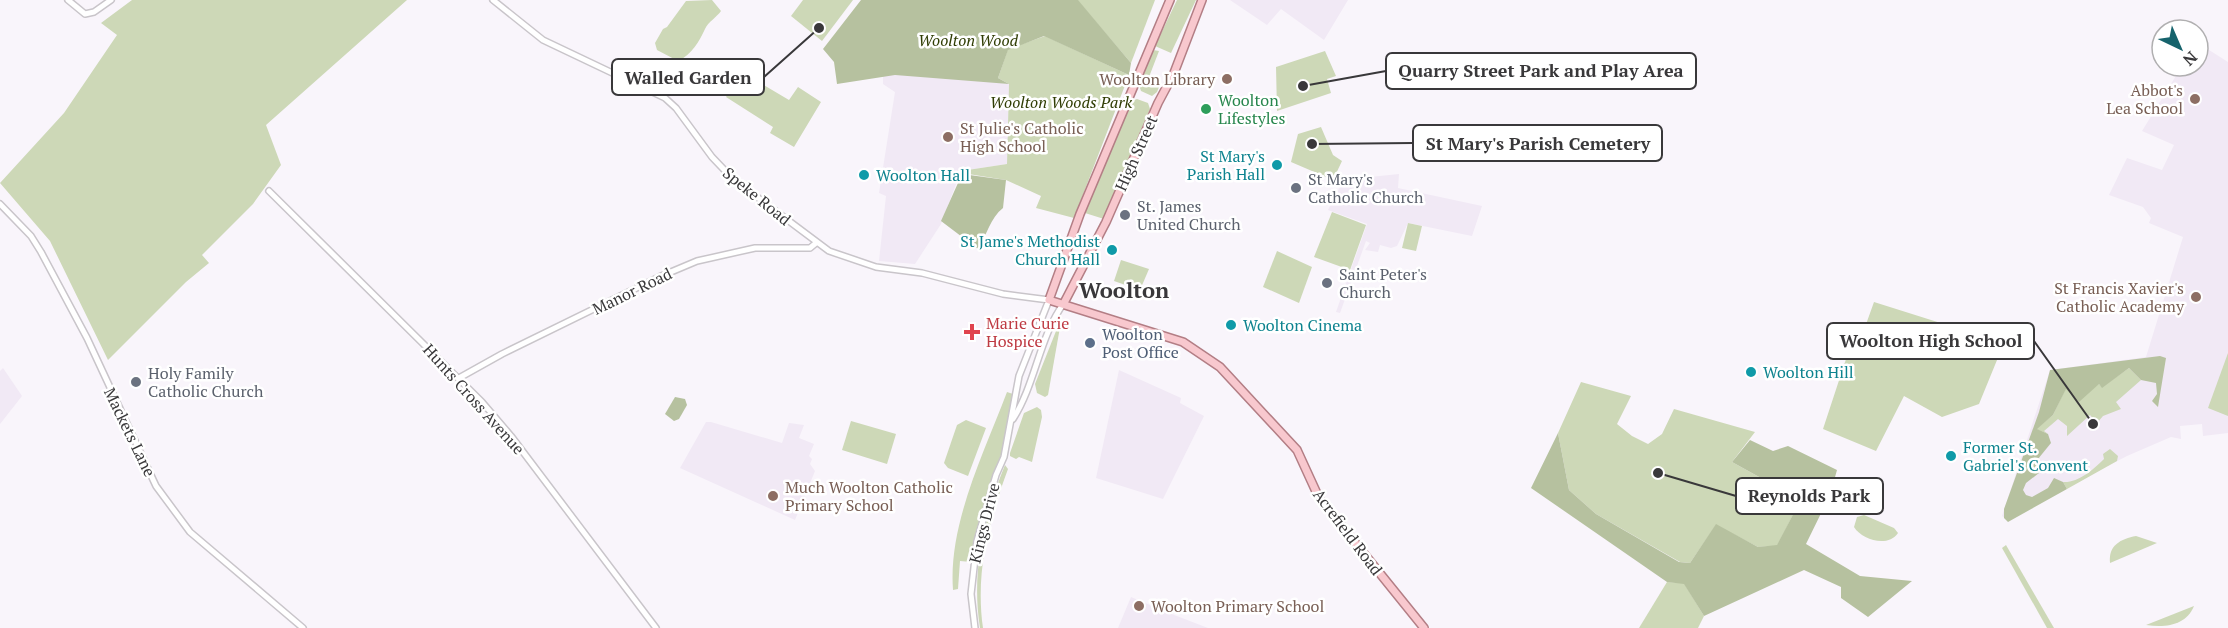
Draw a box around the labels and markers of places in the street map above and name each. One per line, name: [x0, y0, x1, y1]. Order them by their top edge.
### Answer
callout: Quarry Street Park and Play Area: [1386, 53, 1696, 89]
callout: Walled Garden: [612, 59, 764, 95]
place label: Woolton Library: [1099, 68, 1216, 90]
marker: Woolton Library: [1220, 72, 1234, 86]
place label: Abbot's Lea School: [2106, 79, 2183, 119]
place label: Woolton Lifestyles: [1218, 89, 1286, 129]
marker: Abbot's Lea School: [2188, 92, 2202, 106]
marker: Woolton Lifestyles: [1199, 102, 1213, 116]
place label: St Julie's Catholic High School: [960, 117, 1084, 157]
callout: St Mary's Parish Cemetery: [1413, 125, 1662, 161]
marker: St Julie's Catholic High School: [941, 130, 955, 144]
place label: St Mary's Parish Hall: [1187, 145, 1265, 185]
marker: St Mary's Parish Hall: [1270, 158, 1284, 172]
place label: Woolton Hall: [876, 164, 970, 186]
marker: Woolton Hall: [857, 168, 871, 182]
place label: St Mary's Catholic Church: [1308, 168, 1424, 208]
marker: St Mary's Catholic Church: [1289, 181, 1303, 195]
place label: St. James United Church: [1137, 195, 1241, 235]
marker: St. James United Church: [1118, 208, 1132, 222]
place label: St Jame's Methodist Church Hall: [960, 230, 1100, 270]
marker: St Jame's Methodist Church Hall: [1105, 243, 1119, 257]
place label: Saint Peter's Church: [1339, 263, 1427, 303]
marker: Saint Peter's Church: [1320, 276, 1334, 290]
place label: St Francis Xavier's Catholic Academy: [2054, 277, 2185, 317]
marker: St Francis Xavier's Catholic Academy: [2189, 290, 2203, 304]
place label: Marie Curie Hospice: [986, 312, 1069, 352]
place label: Woolton Cinema: [1243, 314, 1362, 336]
marker: Woolton Cinema: [1224, 318, 1238, 332]
marker: Marie Curie Hospice: [963, 323, 981, 341]
place label: Woolton Post Office: [1102, 323, 1179, 363]
callout: Woolton High School: [1827, 323, 2034, 359]
marker: Woolton Post Office: [1083, 336, 1097, 350]
place label: Woolton Hill: [1763, 361, 1854, 383]
place label: Holy Family Catholic Church: [148, 362, 264, 402]
marker: Woolton Hill: [1744, 365, 1758, 379]
marker: Holy Family Catholic Church: [129, 375, 143, 389]
place label: Former St. Gabriel's Convent: [1963, 436, 2088, 476]
marker: Former St. Gabriel's Convent: [1944, 449, 1958, 463]
place label: Much Woolton Catholic Primary School: [785, 476, 953, 516]
callout: Reynolds Park: [1736, 478, 1883, 514]
marker: Much Woolton Catholic Primary School: [766, 489, 780, 503]
place label: Woolton Primary School: [1151, 595, 1324, 617]
marker: Woolton Primary School: [1132, 599, 1146, 613]

